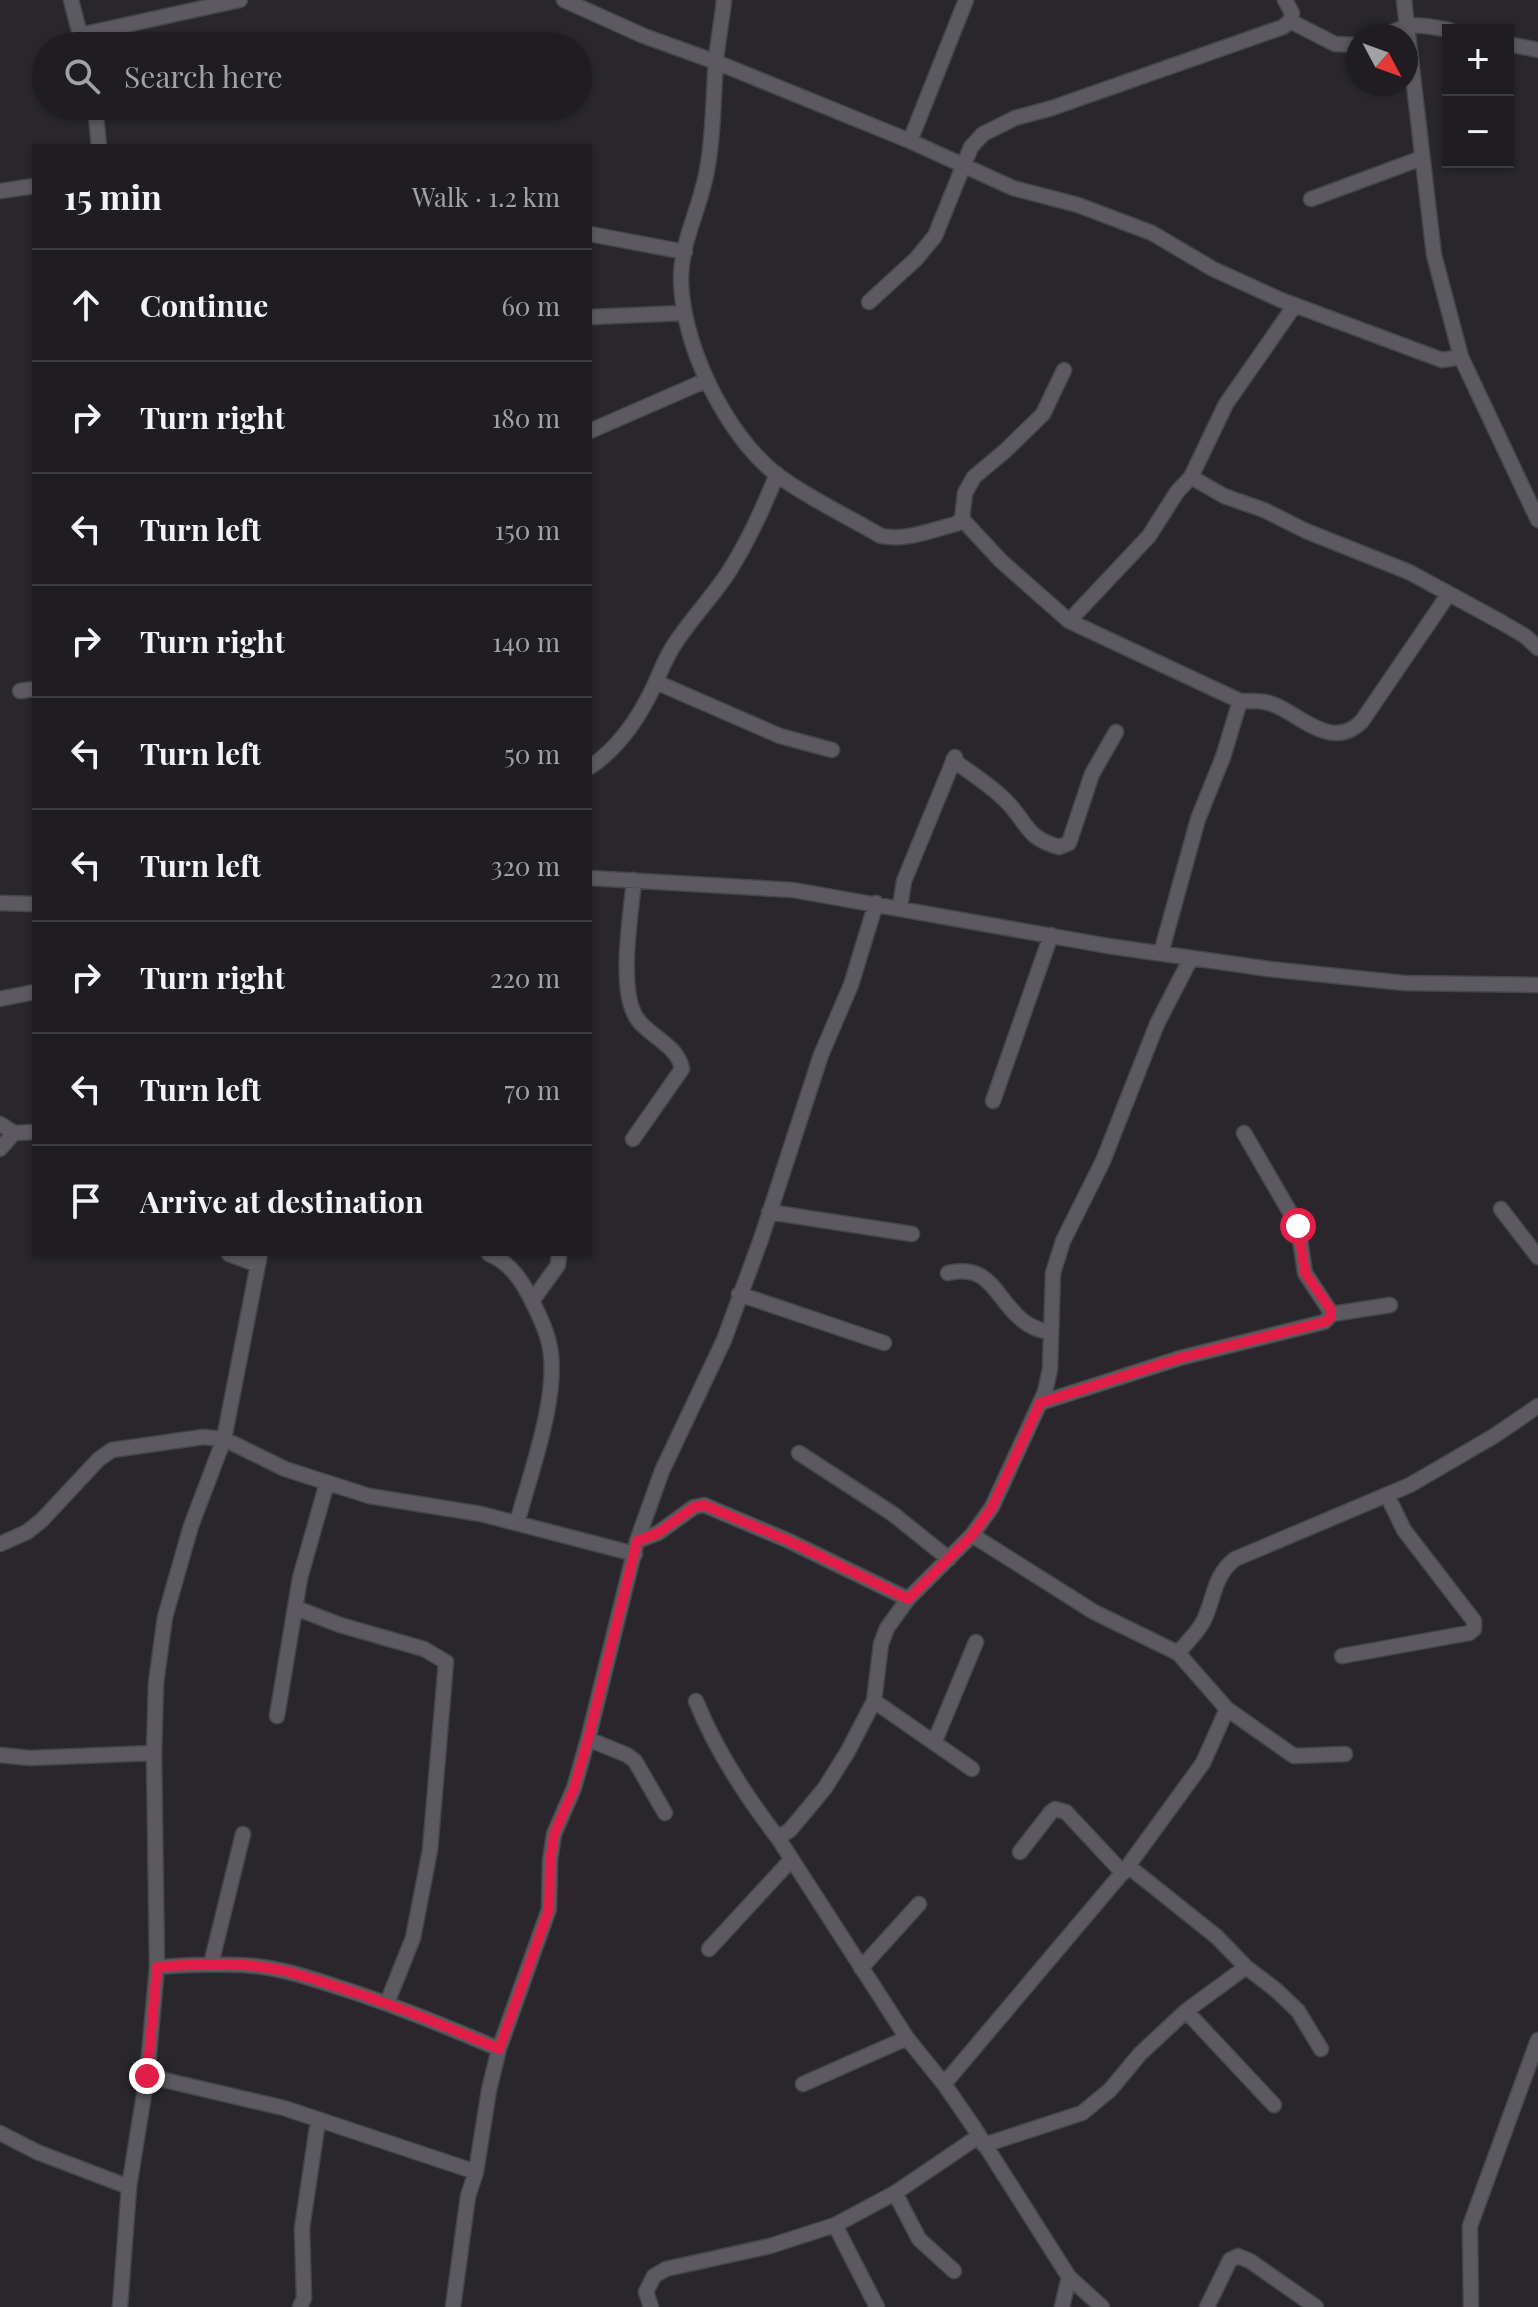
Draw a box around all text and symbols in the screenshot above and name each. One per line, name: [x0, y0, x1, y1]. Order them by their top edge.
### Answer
north arrow: [1346, 24, 1418, 96]
map controls: [1442, 24, 1514, 168]
button: +: [1442, 24, 1514, 96]
search box: [32, 32, 592, 120]
icon: search: [60, 54, 104, 98]
text: Search here: [124, 56, 283, 96]
button: −: [1442, 96, 1514, 168]
text: 15 min: [64, 173, 162, 219]
text: Walk · 1.2 km: [412, 179, 560, 214]
icon: ahead: [64, 283, 108, 327]
text: Continue: [140, 285, 268, 325]
text: 60 m: [501, 288, 560, 323]
icon: right: [64, 395, 108, 439]
text: Turn right: [140, 397, 285, 437]
text: 180 m: [492, 400, 560, 435]
icon: left: [64, 507, 108, 551]
text: Turn left: [140, 509, 261, 549]
text: 150 m: [495, 512, 560, 547]
icon: right: [64, 619, 108, 663]
text: Turn right: [140, 621, 285, 661]
text: 140 m: [492, 624, 560, 659]
icon: left: [64, 731, 108, 775]
text: Turn left: [140, 733, 261, 773]
text: 50 m: [504, 736, 560, 771]
icon: left: [64, 843, 108, 887]
text: Turn left: [140, 845, 261, 885]
text: 320 m: [491, 848, 560, 883]
icon: right: [64, 955, 108, 999]
text: Turn right: [140, 957, 285, 997]
text: 220 m: [490, 960, 560, 995]
icon: left: [64, 1067, 108, 1111]
text: Turn left: [140, 1069, 261, 1109]
text: 70 m: [504, 1072, 560, 1107]
icon: arrive: [64, 1179, 108, 1223]
text: Arrive at destination: [140, 1181, 423, 1221]
route start: [1280, 1208, 1316, 1244]
route end: [129, 2058, 165, 2094]

